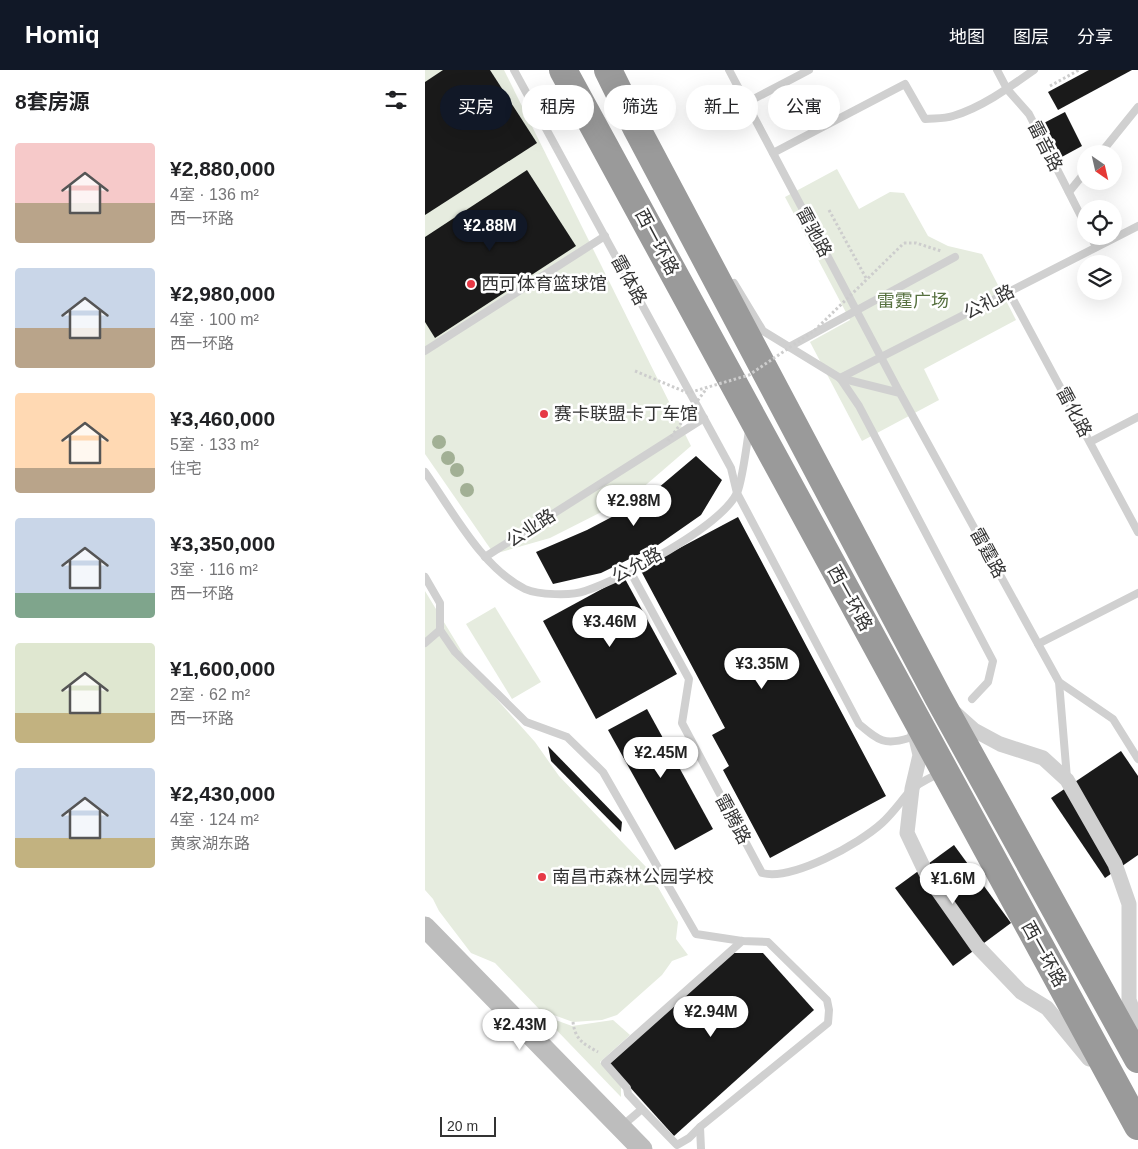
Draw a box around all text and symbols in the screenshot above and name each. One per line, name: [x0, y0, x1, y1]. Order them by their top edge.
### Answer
text: Homiq: [25, 21, 100, 48]
text: 地图: [949, 27, 985, 47]
text: 图层: [1013, 27, 1049, 47]
text: 分享: [1077, 27, 1113, 47]
chip: 买房: [440, 85, 512, 130]
chip: 租房: [522, 85, 594, 130]
chip: 筛选: [604, 85, 676, 130]
chip: 新上: [686, 85, 758, 130]
chip: 公寓: [768, 85, 840, 130]
icon: filters: [382, 86, 410, 114]
text: 8套房源: [15, 90, 90, 113]
street label: 雷音路: [1024, 117, 1066, 175]
north arrow: [1077, 145, 1123, 190]
map controls: [1077, 145, 1122, 300]
text: ¥2,880,000: [170, 157, 275, 180]
icon: home: [55, 163, 115, 223]
text: 4室 · 136 m²: [170, 186, 259, 203]
button: locate: [1077, 200, 1122, 245]
street label: 雷驰路: [792, 203, 836, 261]
street label: 西一环路: [631, 206, 683, 278]
text: 西一环路: [170, 210, 234, 227]
pin: ¥2.88M: [449, 210, 531, 252]
text: ¥2.88M: [463, 217, 517, 234]
street label: 雷体路: [607, 252, 651, 308]
button: layers: [1077, 255, 1122, 300]
place label: 西可体育篮球馆: [481, 274, 607, 294]
marker: 西可体育篮球馆: [465, 278, 477, 290]
street label: 公礼路: [960, 281, 1018, 323]
text: ¥2,980,000: [170, 282, 275, 305]
icon: home: [55, 288, 115, 348]
park label: 雷霆广场: [877, 291, 949, 311]
text: 4室 · 100 m²: [170, 311, 259, 328]
text: 西一环路: [170, 335, 234, 352]
street label: 雷化路: [1052, 383, 1096, 441]
place label: 赛卡联盟卡丁车馆: [554, 404, 698, 424]
text: ¥3,460,000: [170, 407, 275, 430]
marker: 赛卡联盟卡丁车馆: [538, 408, 550, 420]
icon: home: [55, 413, 115, 473]
text: 5室 · 133 m²: [170, 436, 259, 453]
text: 住宅: [170, 460, 202, 477]
pin: ¥2.98M: [593, 484, 675, 527]
text: ¥2.98M: [607, 492, 661, 509]
street label: 公业路: [503, 505, 559, 551]
street label: 雷霆路: [966, 525, 1010, 581]
text: ¥3,350,000: [170, 532, 275, 555]
icon: home: [55, 538, 115, 598]
street label: 公允路: [608, 543, 666, 587]
text: 3室 · 116 m²: [170, 561, 258, 578]
street label: 西一环路: [824, 562, 876, 634]
text: 西一环路: [170, 585, 234, 602]
pin: ¥3.46M: [569, 606, 651, 648]
text: ¥3.46M: [583, 613, 637, 630]
pin: ¥3.35M: [721, 648, 803, 690]
text: ¥3.35M: [735, 655, 789, 672]
text: ¥1,600,000: [170, 657, 275, 680]
icon: home: [55, 663, 115, 723]
text: 2室 · 62 m²: [170, 686, 250, 703]
text: 西一环路: [170, 710, 234, 727]
pin: ¥2.45M: [620, 736, 702, 779]
text: ¥2.45M: [634, 744, 688, 761]
text: ¥2,430,000: [170, 782, 275, 805]
icon: home: [55, 788, 115, 848]
street label: 雷腾路: [711, 790, 755, 848]
text: 4室 · 124 m²: [170, 811, 259, 828]
text: 黄家湖东路: [170, 835, 250, 852]
pin: ¥1.6M: [918, 862, 988, 905]
place label: 南昌市森林公园学校: [552, 867, 714, 887]
text: ¥1.6M: [931, 870, 975, 887]
marker: 南昌市森林公园学校: [536, 871, 548, 883]
street label: 西一环路: [1018, 918, 1070, 990]
pin: ¥2.94M: [670, 996, 752, 1038]
text: ¥2.94M: [684, 1003, 738, 1020]
pin: ¥2.43M: [479, 1008, 561, 1051]
text: ¥2.43M: [493, 1016, 547, 1033]
scale bar: [440, 1114, 496, 1137]
text: 20 m: [447, 1118, 478, 1134]

